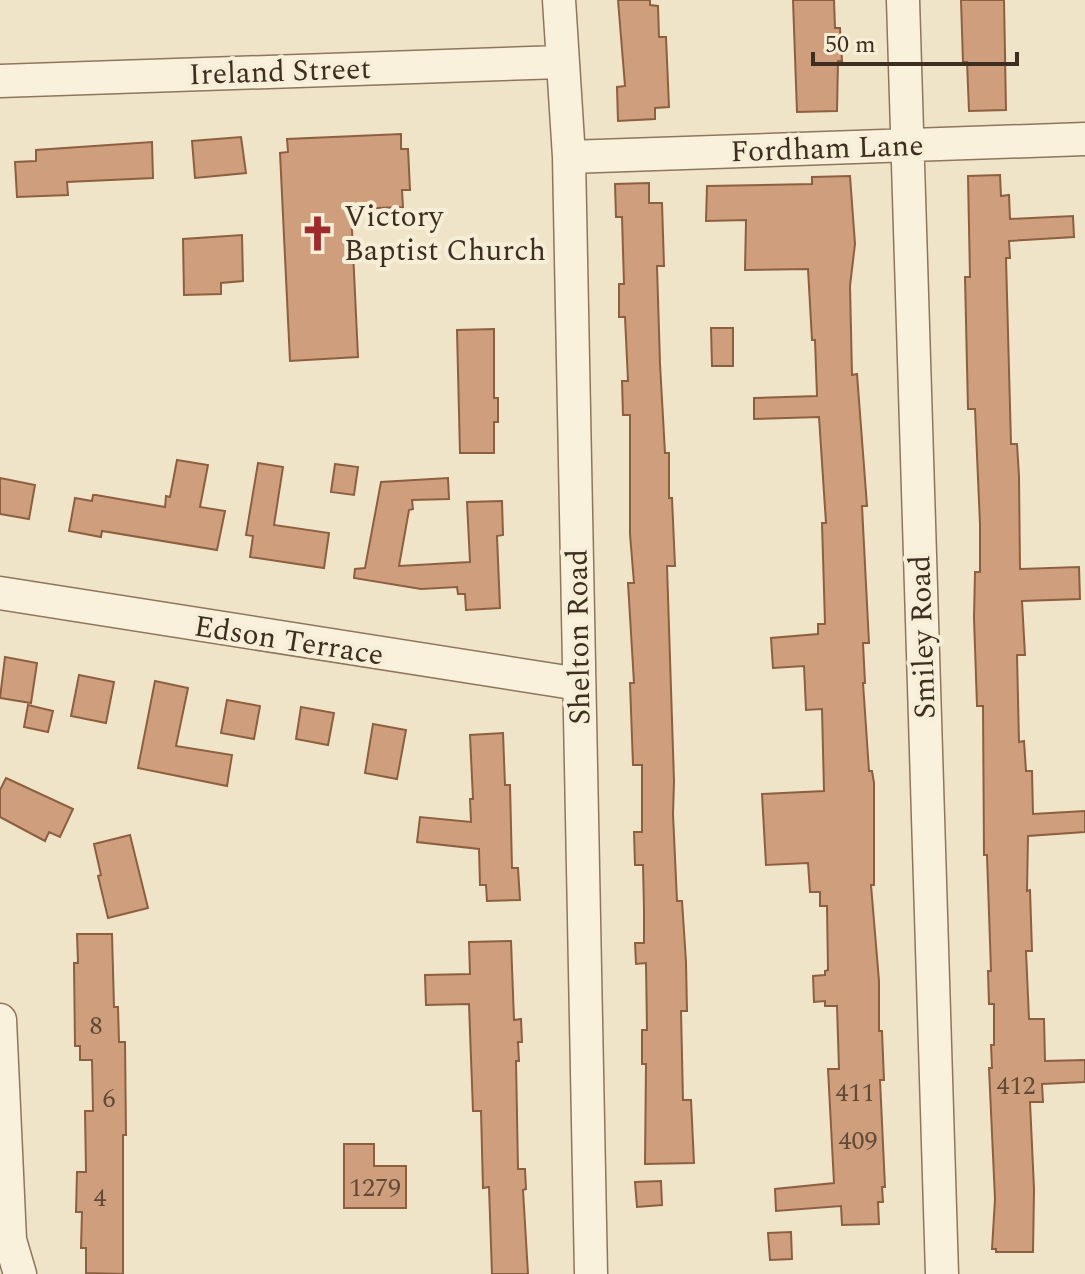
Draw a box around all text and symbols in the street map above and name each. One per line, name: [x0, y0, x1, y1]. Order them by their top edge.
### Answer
scale bar: [813, 16, 1017, 66]
text: 50 m: [825, 27, 876, 63]
street label: Ireland Street: [188, 46, 372, 98]
street label: Fordham Lane: [730, 123, 924, 175]
place label: Victory Baptist Church: [344, 194, 546, 274]
church icon: Victory Baptist Church: [299, 214, 337, 252]
street label: Shelton Road: [554, 549, 604, 725]
street label: Smiley Road: [897, 554, 949, 720]
street label: Edson Terrace: [191, 603, 387, 679]
house number: 8: [89, 1006, 103, 1046]
house number: 412: [996, 1066, 1036, 1106]
house number: 411: [835, 1073, 875, 1113]
house number: 6: [102, 1079, 116, 1119]
house number: 409: [838, 1121, 878, 1161]
house number: 1279: [349, 1168, 401, 1208]
house number: 4: [93, 1178, 107, 1218]

